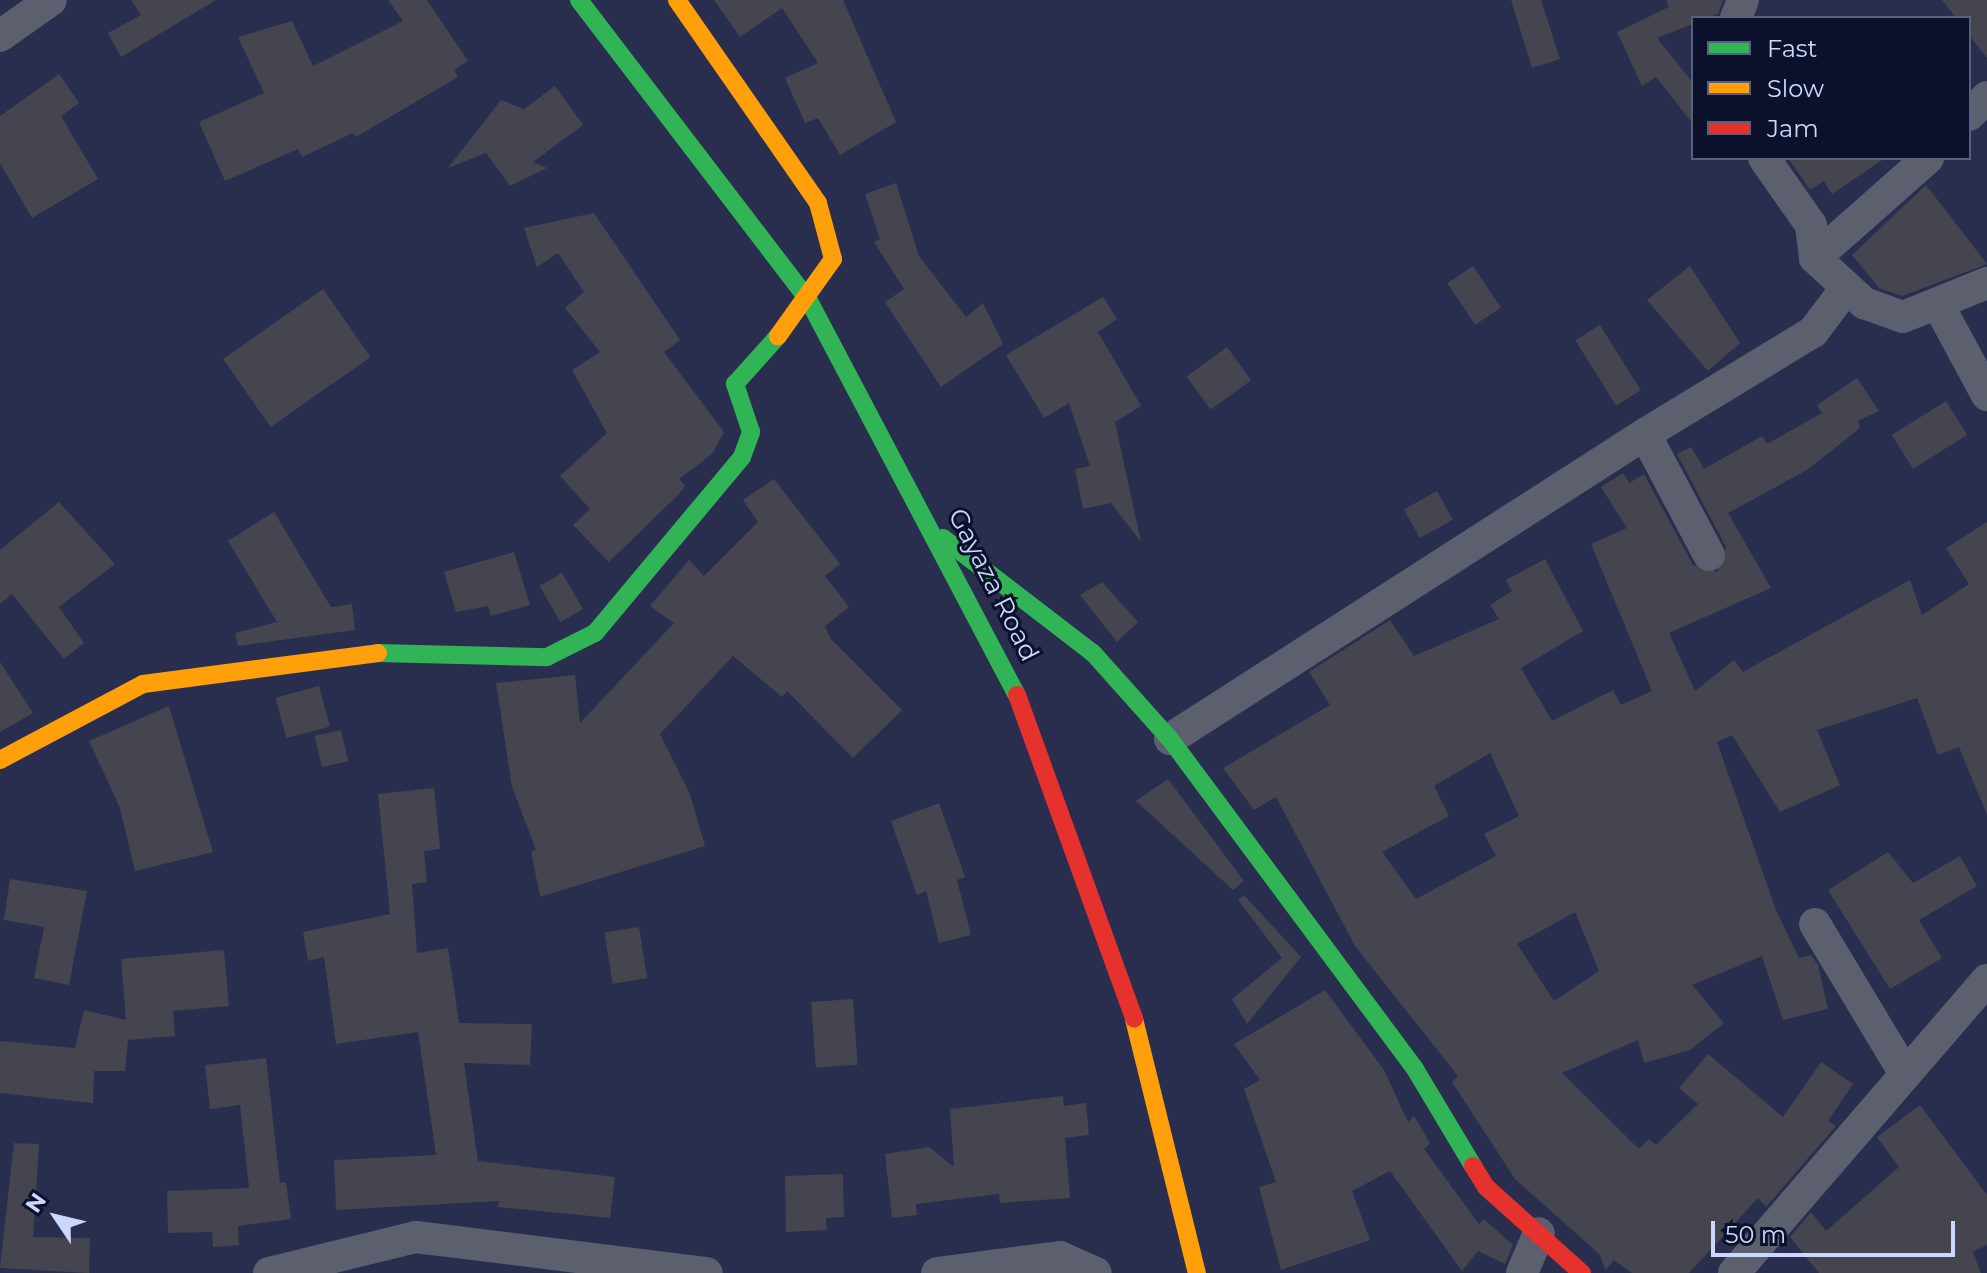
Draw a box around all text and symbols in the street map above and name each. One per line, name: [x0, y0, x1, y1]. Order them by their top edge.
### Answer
legend: [1691, 16, 1971, 160]
text: Fast: [1767, 34, 1817, 63]
text: Slow: [1767, 74, 1824, 103]
text: Jam: [1767, 114, 1819, 143]
street label: Gayaza Road: [941, 503, 1045, 667]
north arrow: [16, 1177, 96, 1257]
text: N: [20, 1188, 52, 1218]
scale bar: [1715, 1205, 1959, 1255]
text: 50 m: [1725, 1220, 1786, 1249]

